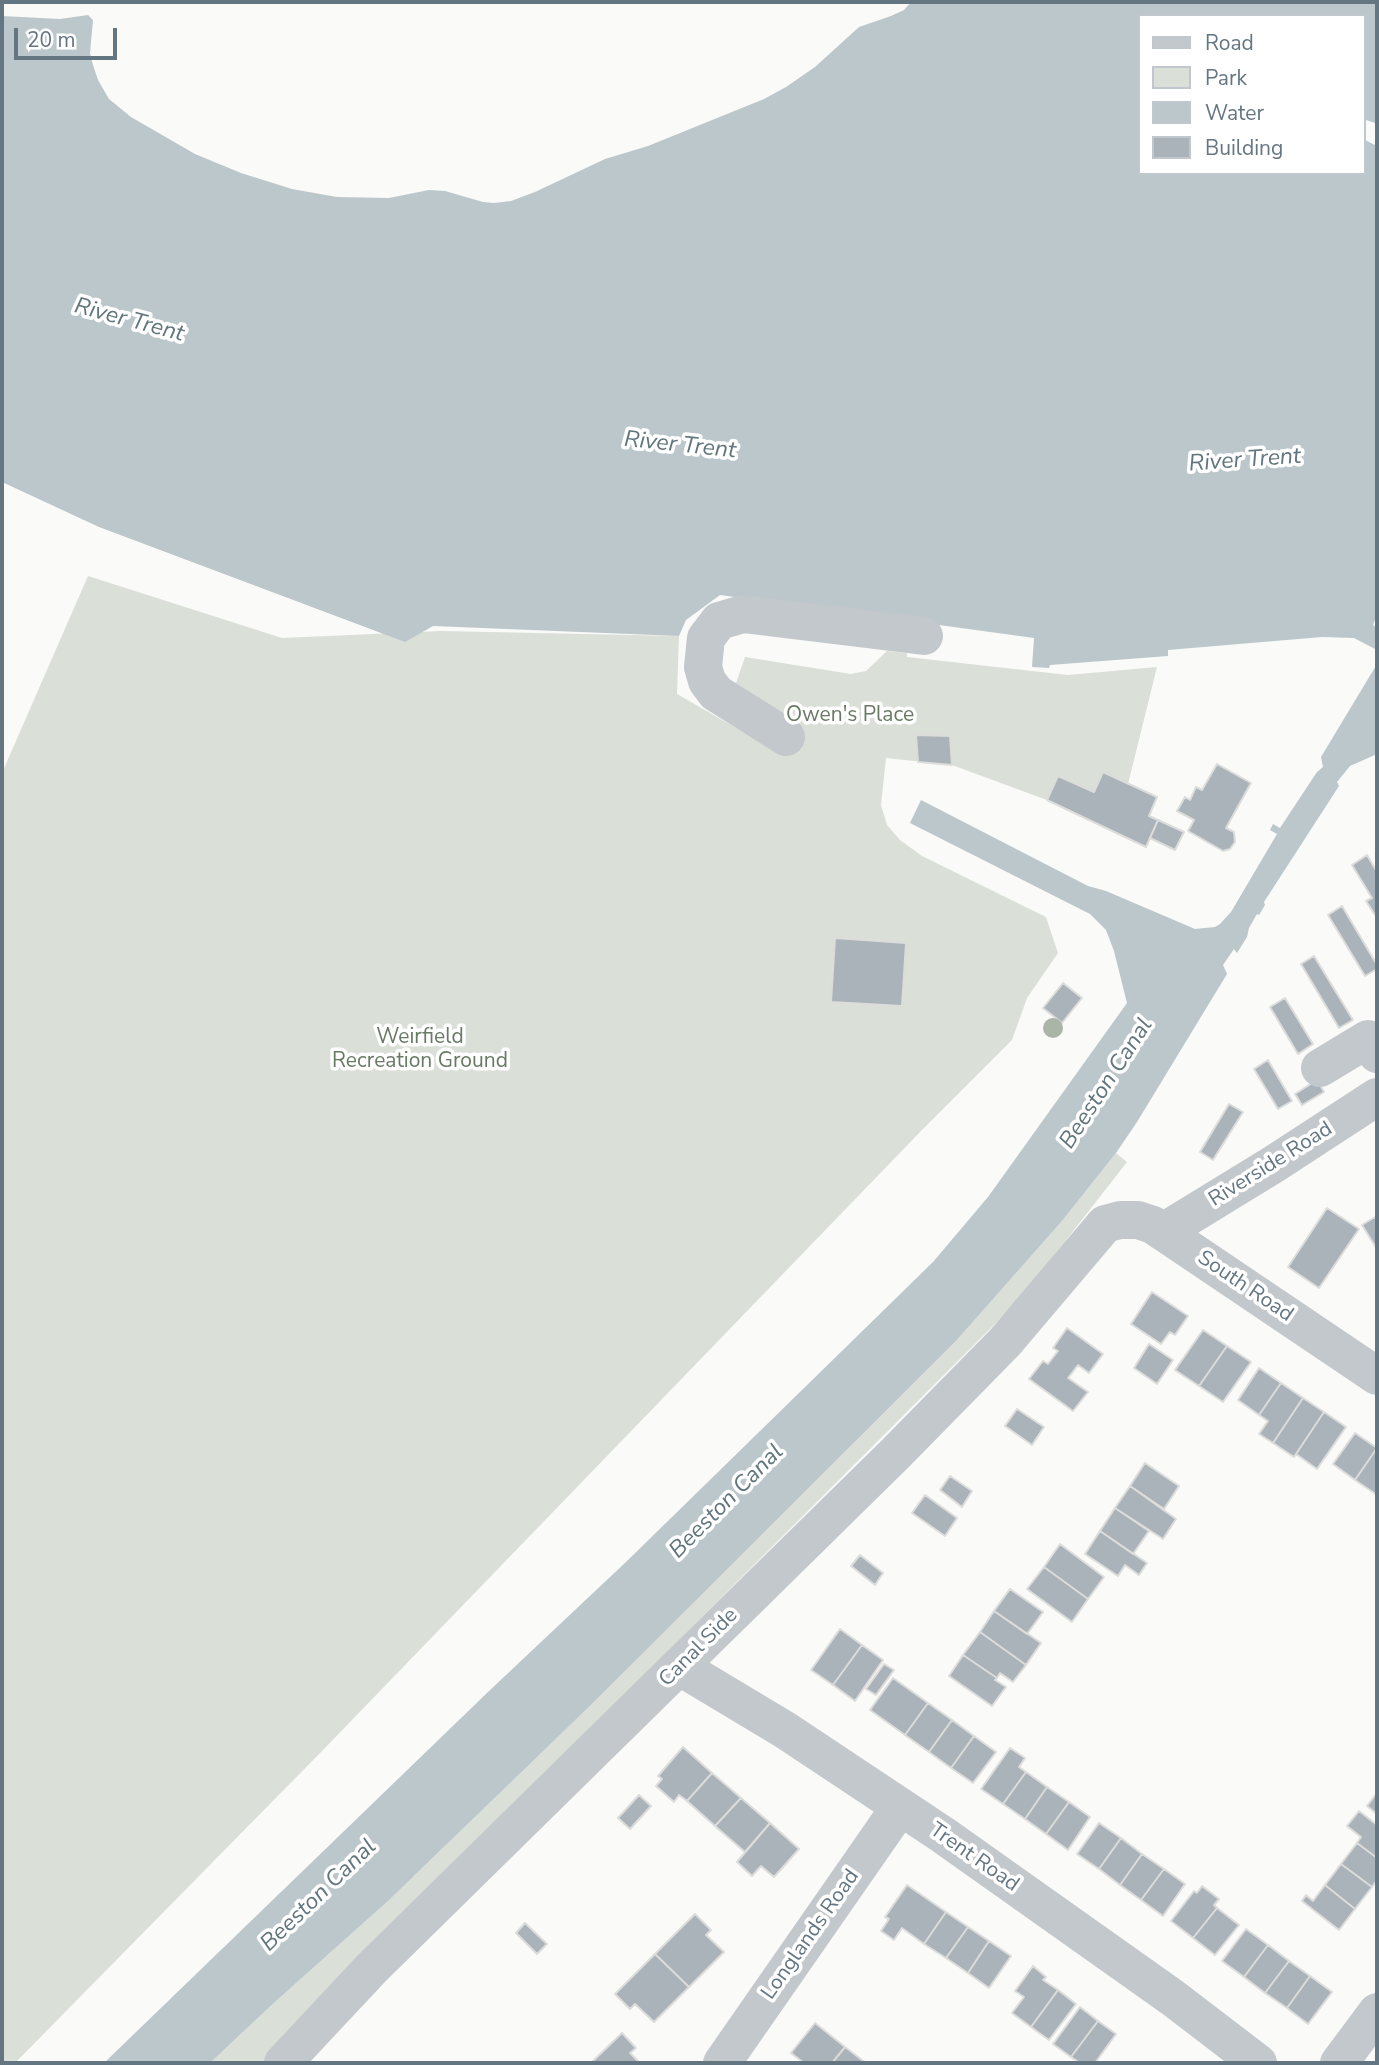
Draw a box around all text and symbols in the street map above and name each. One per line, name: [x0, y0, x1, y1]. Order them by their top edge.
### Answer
scale bar: [18, 14, 121, 58]
legend: [1138, 14, 1365, 175]
text: 20 m: [27, 26, 76, 54]
text: Road: [1205, 29, 1254, 57]
text: Park: [1205, 64, 1247, 92]
text: Water: [1205, 99, 1264, 127]
text: Building: [1205, 134, 1283, 162]
water label: River Trent: [71, 293, 187, 349]
water label: River Trent: [623, 426, 737, 466]
water label: River Trent: [1188, 443, 1302, 479]
park label: Owen's Place: [786, 703, 914, 729]
water label: Beeston Canal: [1055, 1014, 1159, 1154]
park label: Weirfield Recreation Ground: [332, 1025, 508, 1075]
street label: Riverside Road: [1205, 1117, 1337, 1213]
street label: South Road: [1192, 1246, 1298, 1328]
water label: Beeston Canal: [664, 1439, 790, 1565]
street label: Canal Side: [654, 1603, 744, 1693]
street label: Trent Road: [925, 1818, 1023, 1898]
water label: Beeston Canal: [255, 1834, 383, 1958]
street label: Longlands Road: [757, 1865, 865, 2005]

